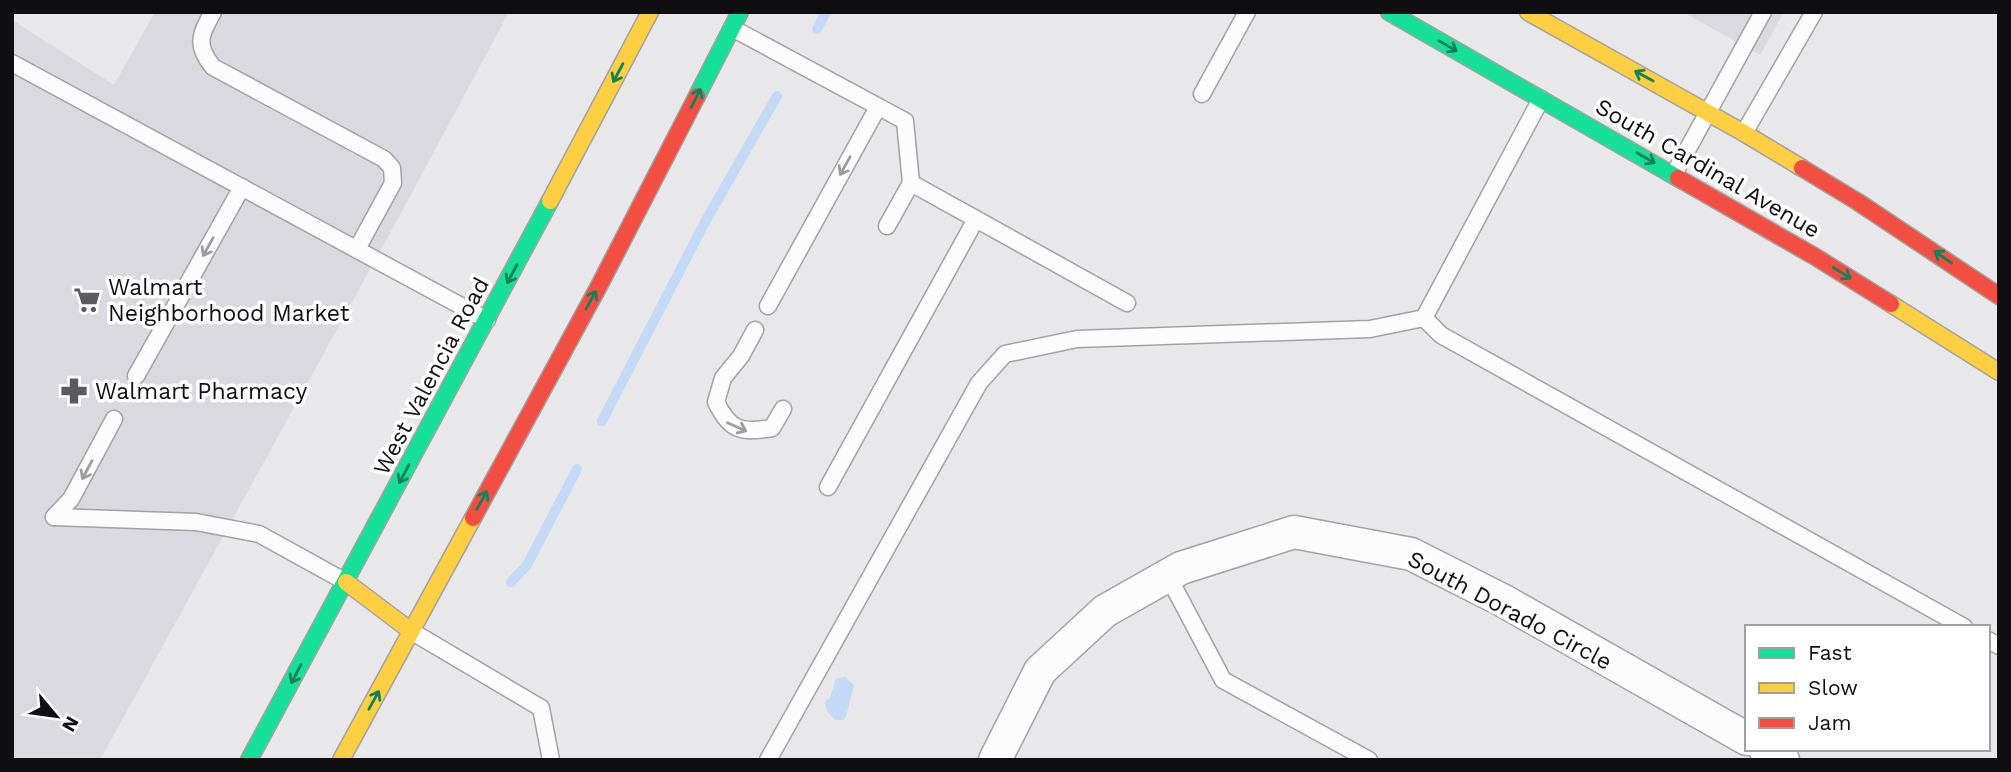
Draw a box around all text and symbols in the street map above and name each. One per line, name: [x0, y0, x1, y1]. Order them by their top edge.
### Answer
one-way arrow: [1437, 40, 1458, 53]
one-way arrow: [611, 62, 625, 82]
one-way arrow: [1634, 69, 1654, 83]
one-way arrow: [689, 88, 703, 109]
street label: South Cardinal Avenue: [1591, 93, 1825, 244]
one-way arrow: [1635, 152, 1656, 165]
one-way arrow: [838, 156, 852, 176]
one-way arrow: [201, 236, 215, 256]
one-way arrow: [1934, 250, 1953, 264]
one-way arrow: [505, 263, 518, 284]
one-way arrow: [1832, 266, 1851, 281]
street label: West Valencia Road: [368, 273, 495, 480]
place label: Walmart Neighborhood Market: [108, 274, 350, 327]
supermarket icon: Walmart Neighborhood Market: [72, 285, 102, 315]
one-way arrow: [585, 290, 598, 311]
pharmacy icon: Walmart Pharmacy: [59, 376, 89, 406]
place label: Walmart Pharmacy: [95, 378, 307, 405]
one-way arrow: [726, 421, 747, 434]
one-way arrow: [79, 459, 93, 480]
one-way arrow: [397, 463, 410, 484]
one-way arrow: [476, 490, 489, 511]
street label: South Dorado Circle: [1403, 545, 1616, 676]
legend: [1745, 625, 1990, 751]
text: Fast: [1808, 640, 1852, 665]
one-way arrow: [288, 663, 302, 684]
text: Slow: [1808, 675, 1858, 700]
north arrow: [21, 681, 91, 751]
one-way arrow: [368, 690, 381, 711]
text: Jam: [1808, 710, 1851, 735]
text: N: [57, 712, 84, 736]

